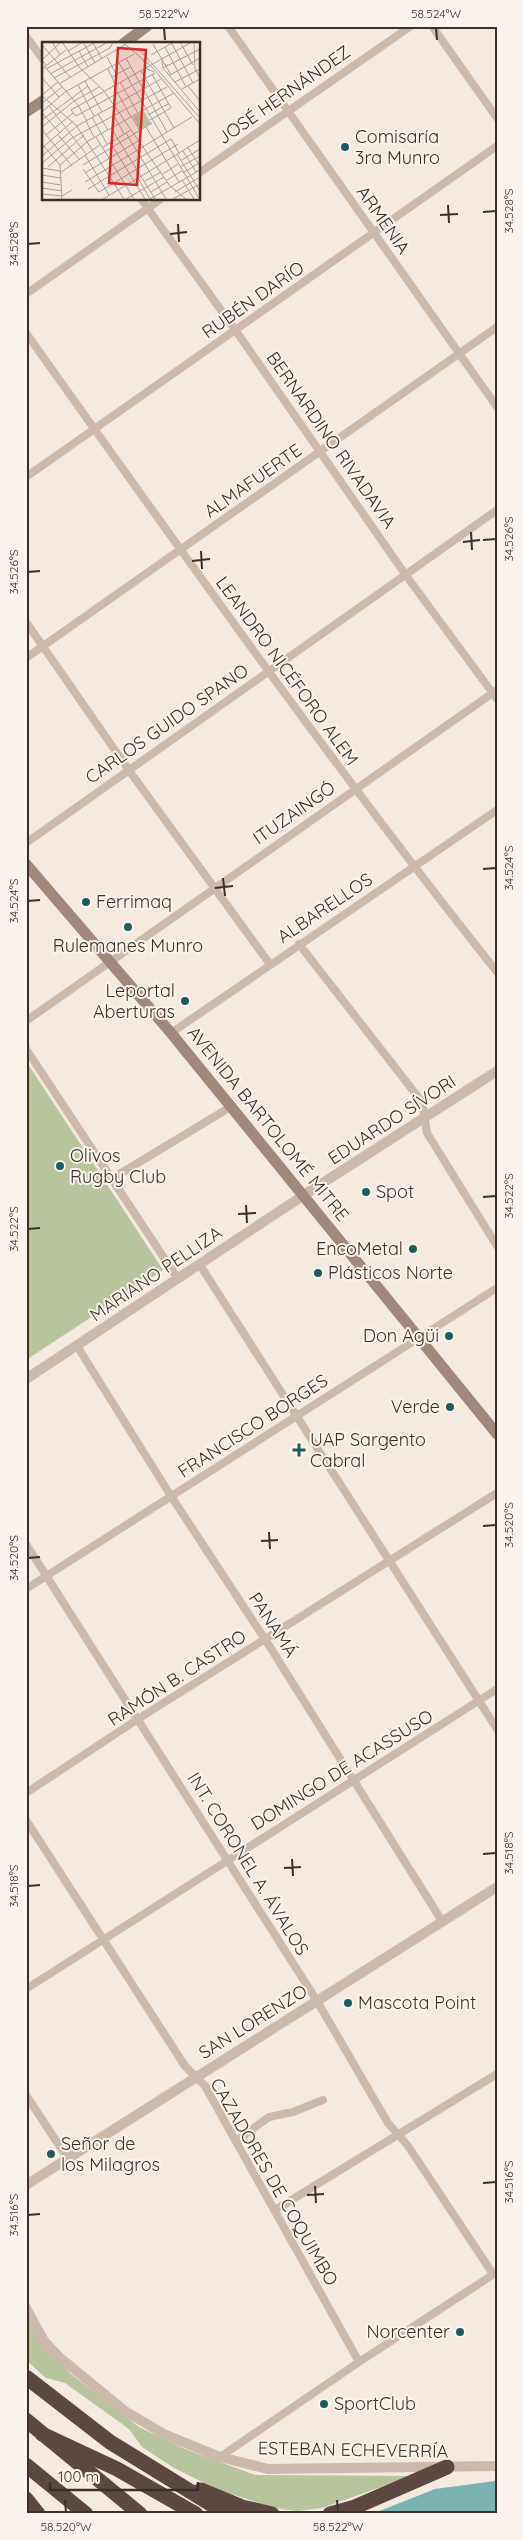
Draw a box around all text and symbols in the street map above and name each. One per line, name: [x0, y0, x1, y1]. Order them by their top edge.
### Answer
text: 58.522°W: [139, 6, 190, 21]
text: 58.524°W: [411, 6, 461, 21]
street label: JOSÉ HERNÁNDEZ: [213, 40, 355, 149]
inset map: [42, 42, 200, 200]
place label: Comisaría 3ra Munro: [355, 125, 440, 169]
marker: Comisaría 3ra Munro: [339, 141, 351, 153]
street label: ARMENIA: [352, 181, 415, 259]
text: 34.528°S: [501, 188, 516, 234]
text: 34.528°S: [6, 221, 21, 267]
street label: RUBÉN DARÍO: [197, 256, 308, 343]
street label: BERNARDINO RIVADAVIA: [262, 347, 401, 533]
street label: ALMAFUERTE: [199, 439, 306, 523]
text: 34.526°S: [501, 516, 516, 562]
text: 34.526°S: [6, 549, 21, 595]
street label: LEANDRO NICÉFORO ALEM: [211, 572, 364, 770]
street label: CARLOS GUIDO SPANO: [81, 659, 253, 789]
street label: ITUZAINGÓ: [248, 776, 339, 849]
text: 34.524°S: [501, 845, 516, 890]
street label: ALBARELLOS: [273, 867, 377, 948]
text: 34.524°S: [6, 878, 21, 923]
place label: Ferrimaq: [96, 890, 172, 913]
marker: Ferrimaq: [80, 896, 92, 908]
marker: Rulemanes Munro: [122, 921, 134, 933]
place label: Rulemanes Munro: [53, 934, 203, 957]
place label: Leportal Aberturas: [93, 979, 175, 1023]
marker: Leportal Aberturas: [179, 995, 191, 1007]
street label: AVENIDA BARTOLOMÉ MITRE: [183, 1021, 354, 1226]
street label: EDUARDO SÍVORI: [323, 1070, 460, 1170]
place label: Olivos Rugby Club: [70, 1144, 166, 1188]
marker: Olivos Rugby Club: [54, 1160, 66, 1172]
text: 34.522°S: [501, 1173, 516, 1219]
place label: Spot: [376, 1180, 414, 1203]
marker: Spot: [360, 1186, 372, 1198]
text: 34.522°S: [6, 1206, 21, 1252]
street label: MARIANO PELLIZA: [85, 1221, 226, 1326]
place label: EncoMetal: [316, 1237, 403, 1260]
marker: EncoMetal: [407, 1243, 419, 1255]
place label: Plásticos Norte: [328, 1261, 453, 1284]
marker: Plásticos Norte: [312, 1267, 324, 1279]
place label: Don Agüi: [363, 1324, 439, 1347]
marker: Don Agüi: [443, 1330, 455, 1342]
street label: FRANCISCO BORGES: [173, 1369, 332, 1483]
place label: Verde: [391, 1395, 440, 1418]
marker: Verde: [444, 1401, 456, 1413]
place label: UAP Sargento Cabral: [310, 1428, 426, 1472]
marker: UAP Sargento Cabral: [292, 1443, 306, 1457]
text: 34.520°S: [501, 1502, 516, 1548]
text: 34.520°S: [6, 1535, 21, 1581]
street label: PANAMÁ: [244, 1588, 303, 1662]
street label: RAMÓN B. CASTRO: [103, 1624, 250, 1731]
street label: DOMINGO DE ACASSUSO: [246, 1704, 437, 1835]
street label: INT. CORONEL A. ÁVALOS: [183, 1768, 314, 1960]
text: 34.518°S: [501, 1831, 516, 1874]
text: 34.518°S: [6, 1864, 21, 1907]
street label: SAN LORENZO: [194, 1979, 311, 2064]
place label: Mascota Point: [358, 1991, 476, 2014]
marker: Mascota Point: [342, 1997, 354, 2009]
street label: CAZADORES DE COQUIMBO: [205, 2074, 343, 2290]
place label: Señor de los Milagros: [61, 2132, 160, 2176]
marker: Señor de los Milagros: [45, 2148, 57, 2160]
text: 34.516°S: [501, 2160, 516, 2203]
text: 34.516°S: [6, 2193, 21, 2236]
place label: Norcenter: [366, 2320, 450, 2343]
marker: Norcenter: [454, 2326, 466, 2338]
place label: SportClub: [334, 2392, 416, 2415]
marker: SportClub: [318, 2398, 330, 2410]
street label: ESTEBAN ECHEVERRÍA: [258, 2436, 449, 2463]
scale bar: [50, 2460, 198, 2492]
text: 100 m: [58, 2467, 99, 2486]
text: 58.520°W: [40, 2519, 92, 2534]
text: 58.522°W: [313, 2519, 364, 2534]

